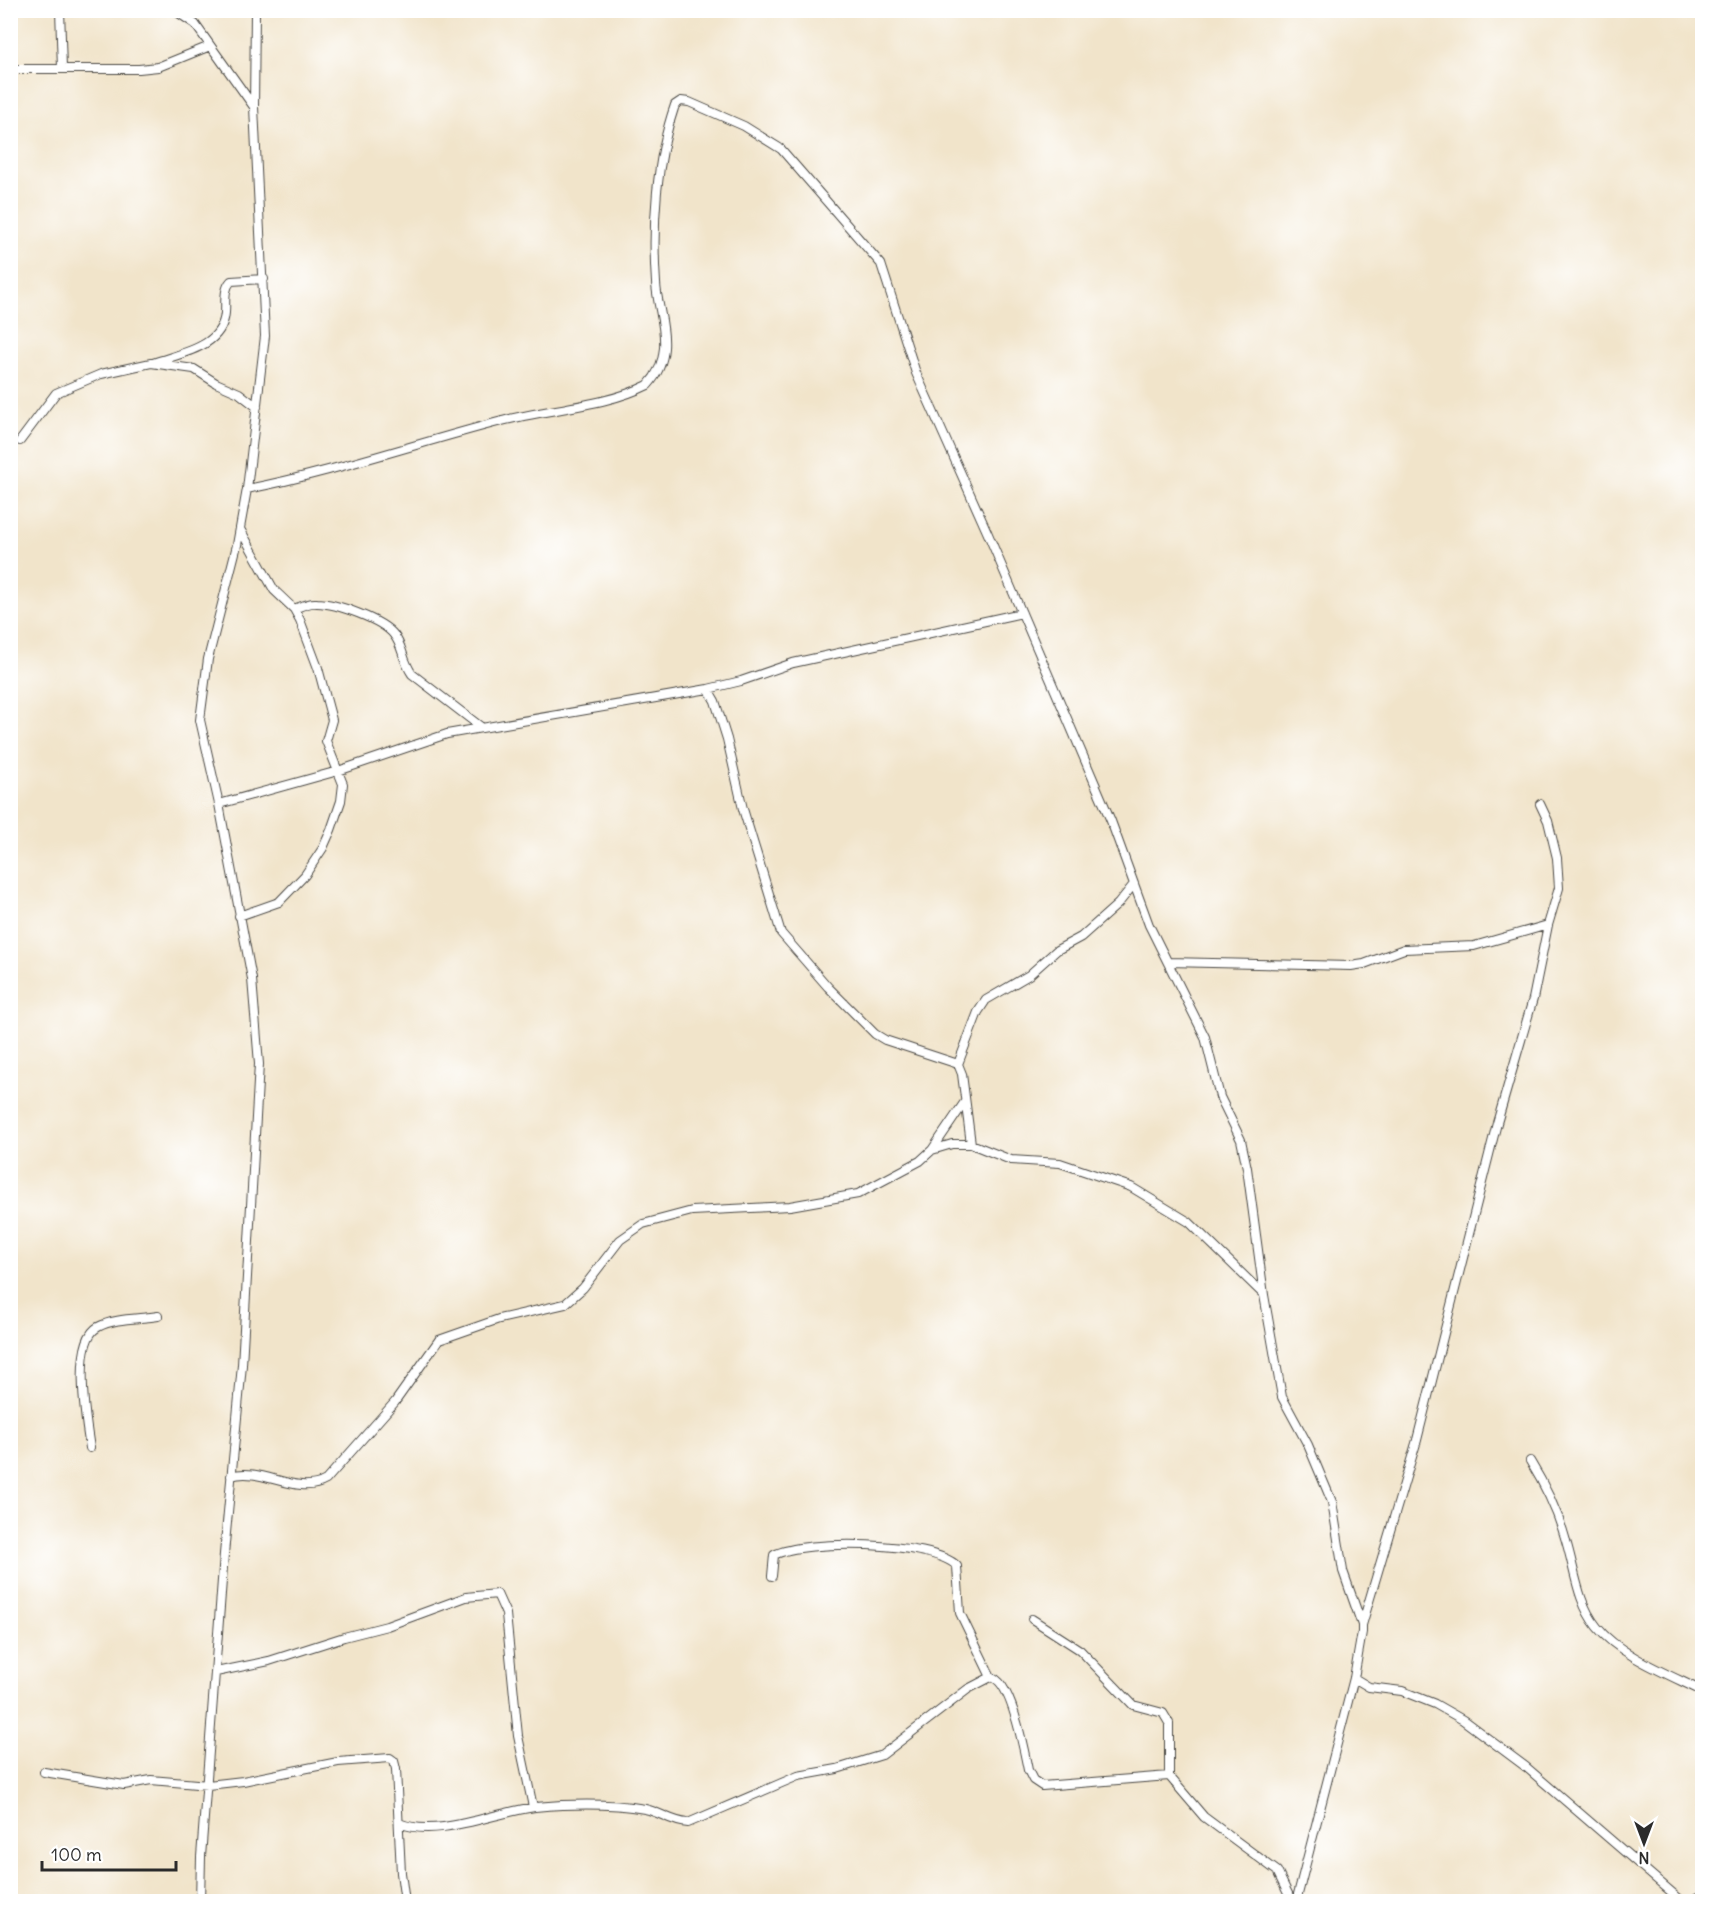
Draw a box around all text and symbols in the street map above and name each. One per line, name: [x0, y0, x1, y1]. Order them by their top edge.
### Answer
north arrow: [1614, 1813, 1674, 1873]
scale bar: [42, 1834, 176, 1872]
text: 100 m: [51, 1843, 102, 1866]
text: N: [1638, 1848, 1650, 1868]

